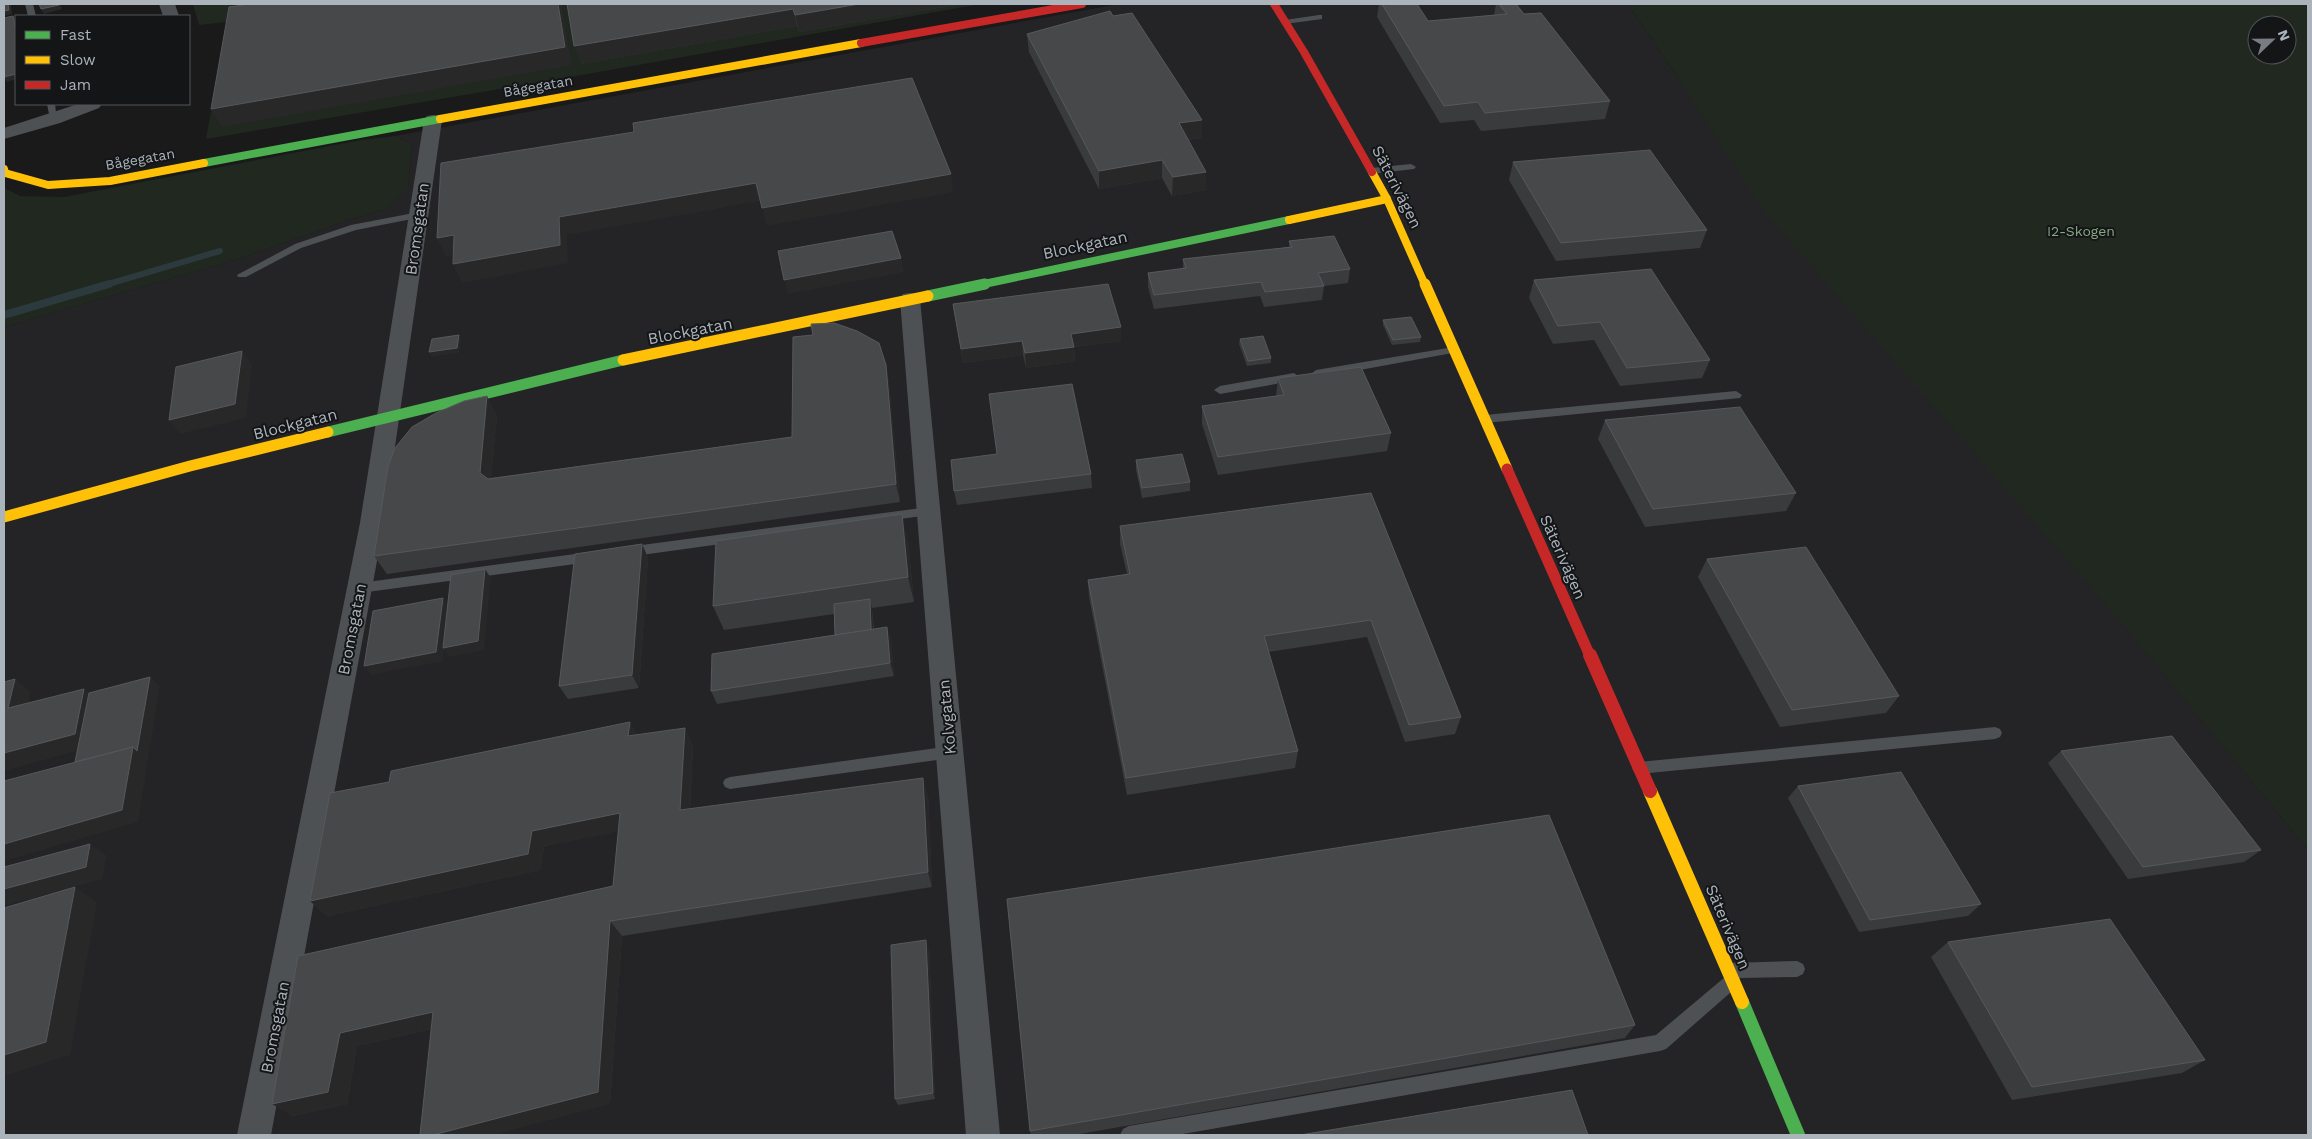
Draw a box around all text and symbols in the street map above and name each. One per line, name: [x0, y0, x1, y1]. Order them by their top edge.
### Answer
legend: [15, 15, 190, 105]
north arrow: [2247, 15, 2297, 65]
text: Fast: [60, 26, 92, 44]
text: N: [2275, 27, 2293, 43]
text: Slow: [60, 51, 96, 69]
street label: Bågegatan: [502, 72, 574, 100]
text: Jam: [60, 76, 91, 94]
street label: Säterivägen: [1368, 142, 1426, 232]
street label: Bågegatan: [104, 145, 176, 173]
street label: Bromsgatan: [401, 182, 433, 276]
park label: I2-Skogen: [2047, 223, 2115, 239]
street label: Blockgatan: [1041, 227, 1129, 263]
street label: Blockgatan: [646, 313, 734, 349]
street label: Blockgatan: [251, 404, 339, 444]
street label: Säterivägen: [1536, 512, 1590, 602]
street label: Bromsgatan: [334, 582, 370, 676]
street label: Kolvgatan: [934, 679, 960, 755]
street label: Säterivägen: [1702, 882, 1754, 972]
street label: Bromsgatan: [257, 980, 293, 1074]

